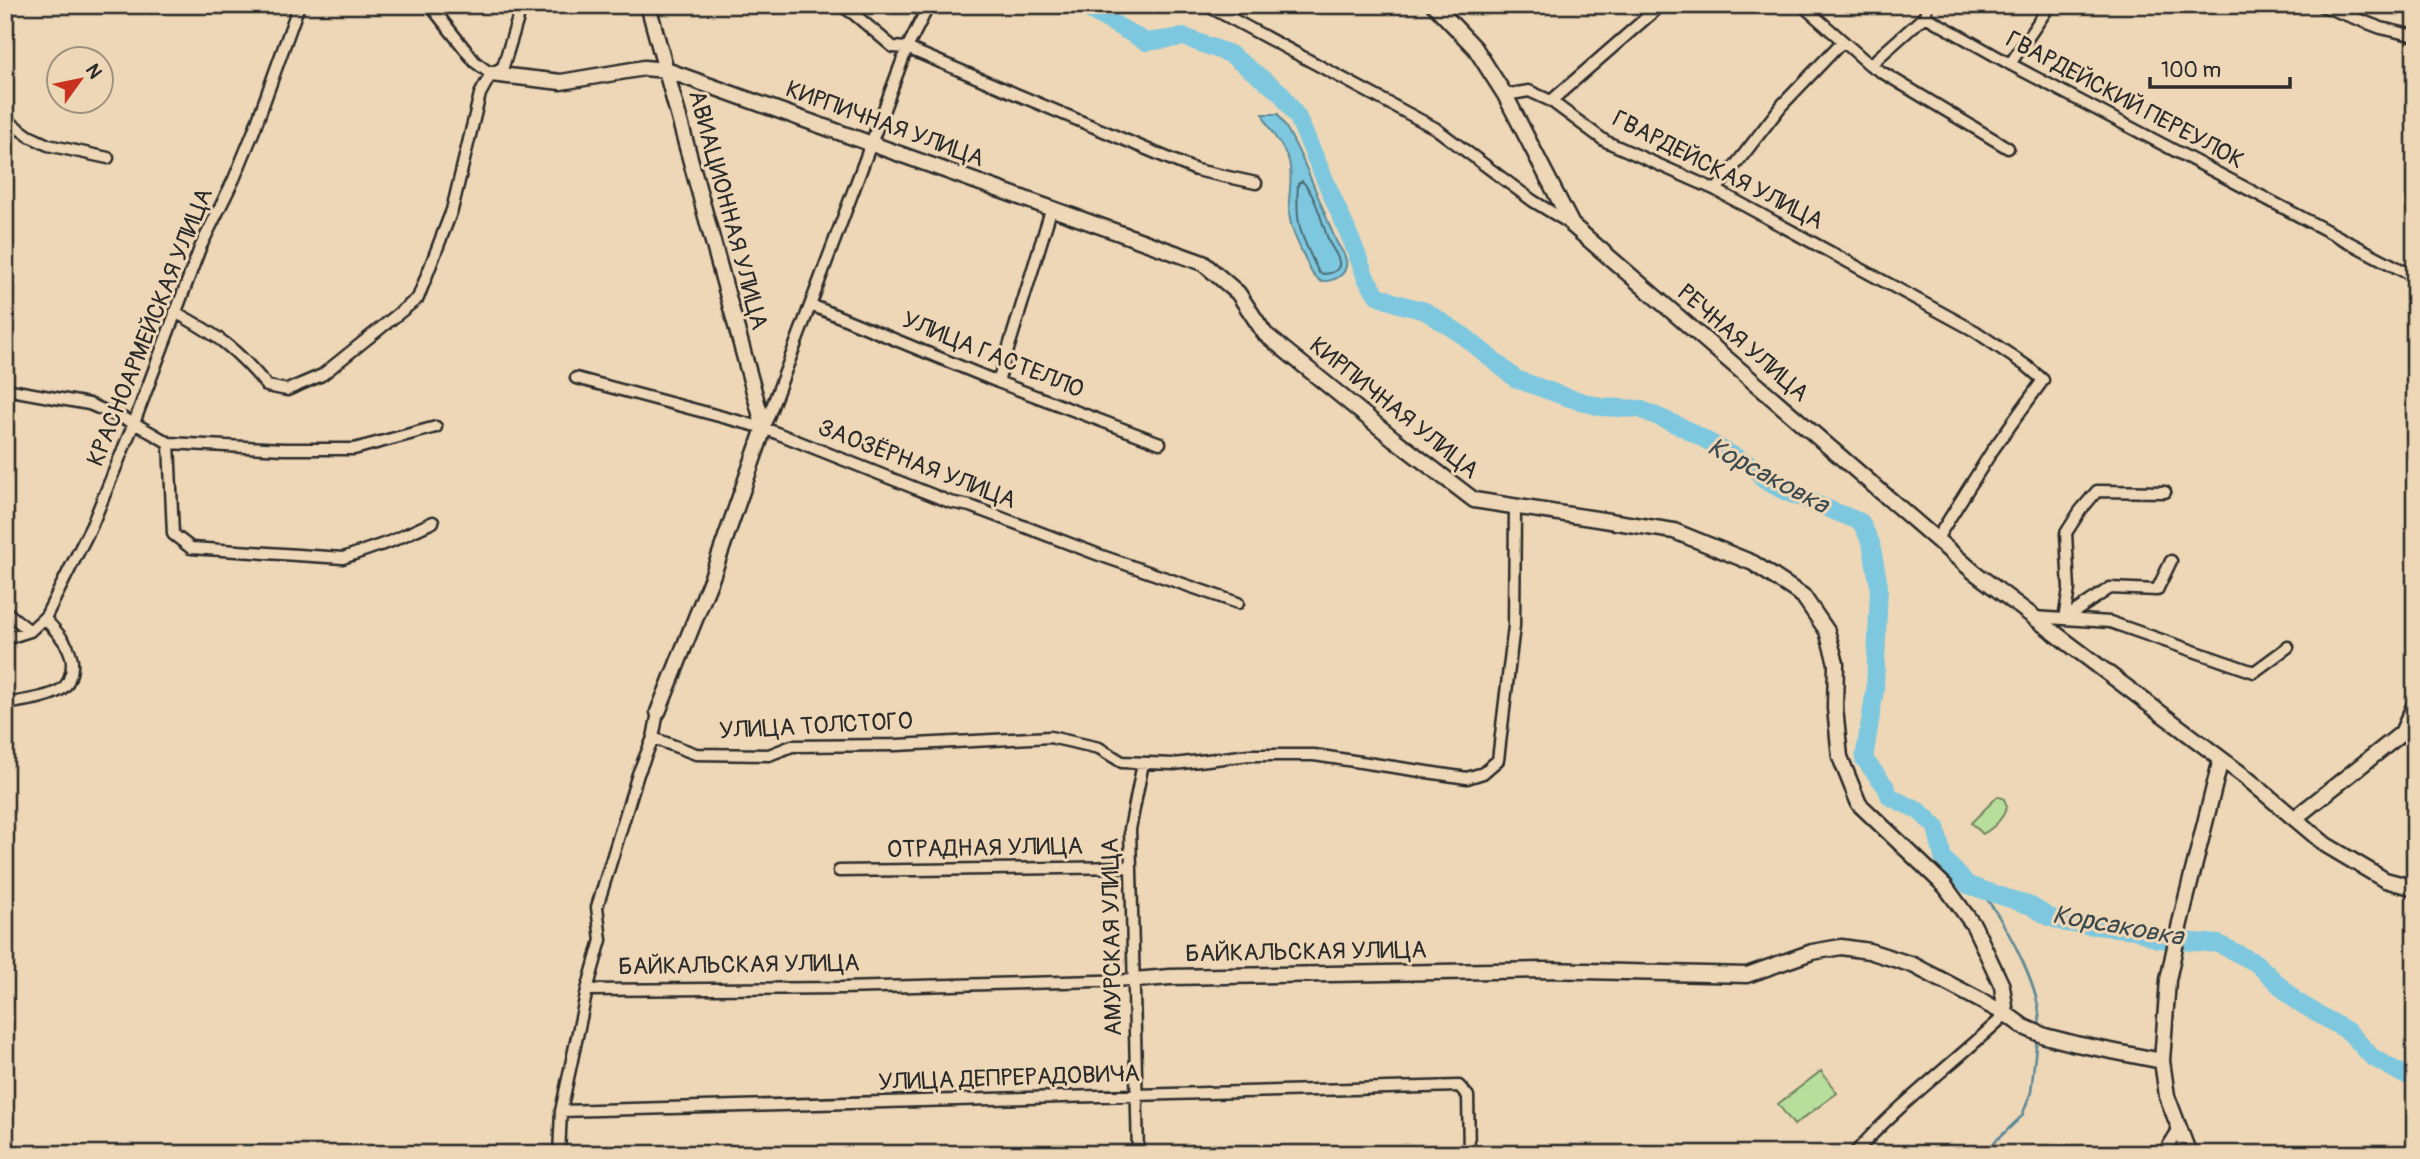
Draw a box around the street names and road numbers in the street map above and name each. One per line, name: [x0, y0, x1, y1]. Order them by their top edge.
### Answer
street label: ГВАРДЕЙСКИЙ ПЕРЕУЛОК: [2001, 25, 2249, 175]
street label: КИРПИЧНАЯ УЛИЦА: [782, 75, 988, 173]
street label: АВИАЦИОННАЯ УЛИЦА: [682, 87, 774, 333]
street label: ГВАРДЕЙСКАЯ УЛИЦА: [1608, 104, 1828, 236]
street label: КРАСНОАРМЕЙСКАЯ УЛИЦА: [81, 184, 219, 470]
street label: РЕЧНАЯ УЛИЦА: [1671, 278, 1815, 408]
street label: УЛИЦА ГАСТЕЛЛО: [898, 305, 1088, 405]
street label: КИРПИЧНАЯ УЛИЦА: [1304, 331, 1484, 485]
street label: ЗАОЗЁРНАЯ УЛИЦА: [814, 413, 1020, 515]
street label: УЛИЦА ТОЛСТОГО: [718, 706, 914, 746]
street label: ОТРАДНАЯ УЛИЦА: [887, 832, 1083, 864]
street label: АМУРСКАЯ УЛИЦА: [1096, 838, 1128, 1036]
street label: БАЙКАЛЬСКАЯ УЛИЦА: [1185, 935, 1427, 969]
street label: БАЙКАЛЬСКАЯ УЛИЦА: [618, 948, 860, 982]
street label: УЛИЦА ДЕПРЕРАДОВИЧА: [878, 1059, 1140, 1097]

